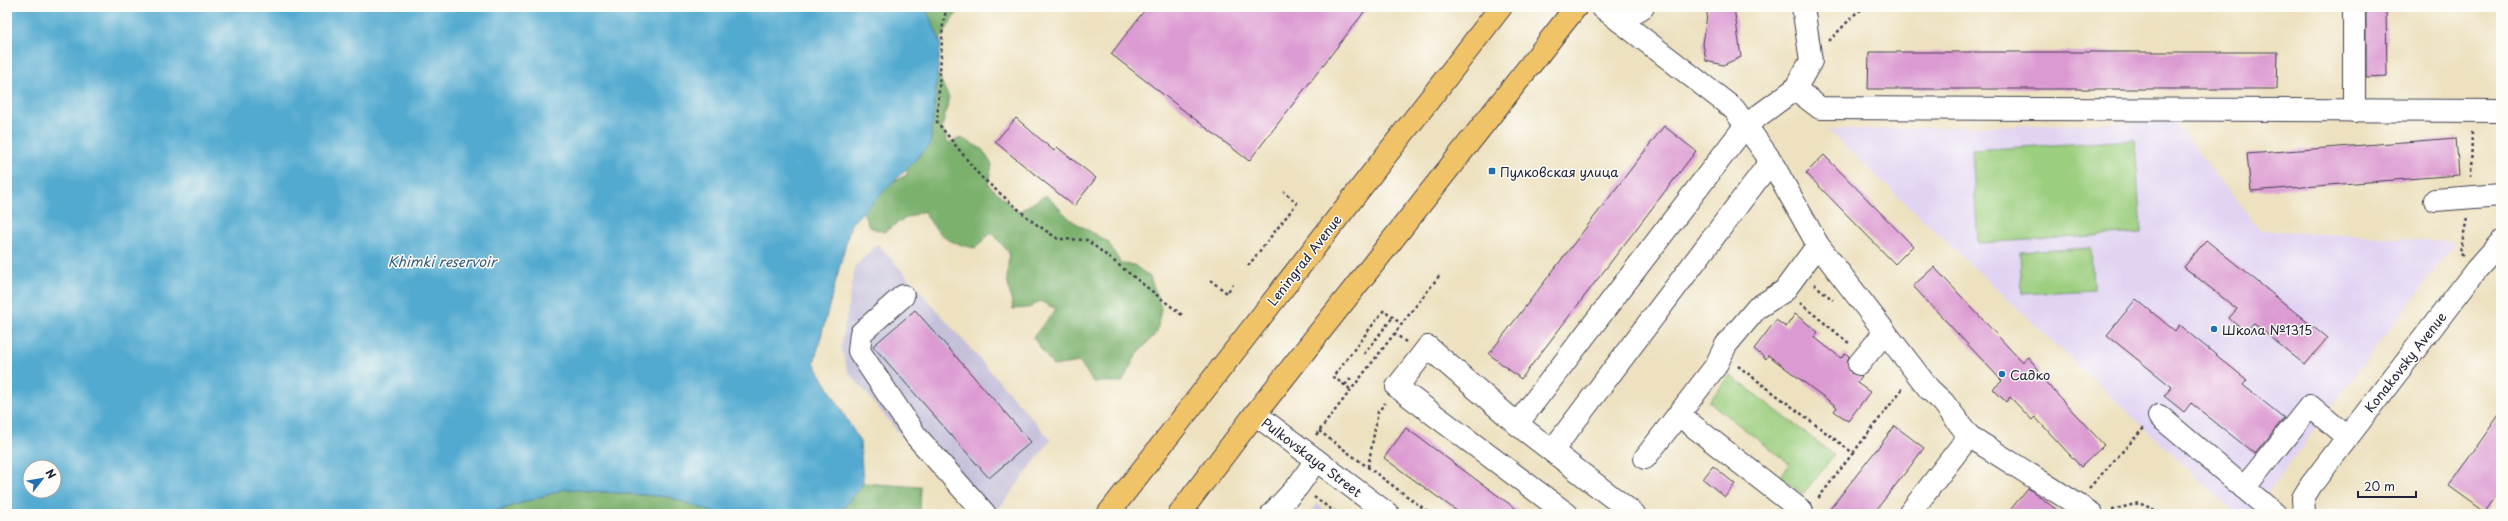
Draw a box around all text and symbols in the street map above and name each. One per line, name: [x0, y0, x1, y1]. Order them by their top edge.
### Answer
place label: Пулковская улица: [1500, 162, 1619, 181]
marker: Пулковская улица: [1487, 166, 1497, 176]
street label: Leningrad Avenue: [1262, 210, 1346, 310]
water label: Khimki reservoir: [388, 251, 499, 272]
street label: Konakovsky Avenue: [2360, 308, 2450, 416]
place label: Школа №1315: [2222, 320, 2312, 339]
marker: Школа №1315: [2209, 324, 2219, 334]
place label: Садко: [2010, 365, 2050, 384]
marker: Садко: [1997, 369, 2007, 379]
street label: Pulkovskaya Street: [1258, 413, 1366, 501]
north arrow: [22, 459, 62, 499]
text: N: [41, 465, 61, 482]
scale bar: [2358, 473, 2416, 499]
text: 20 m: [2364, 477, 2395, 495]

